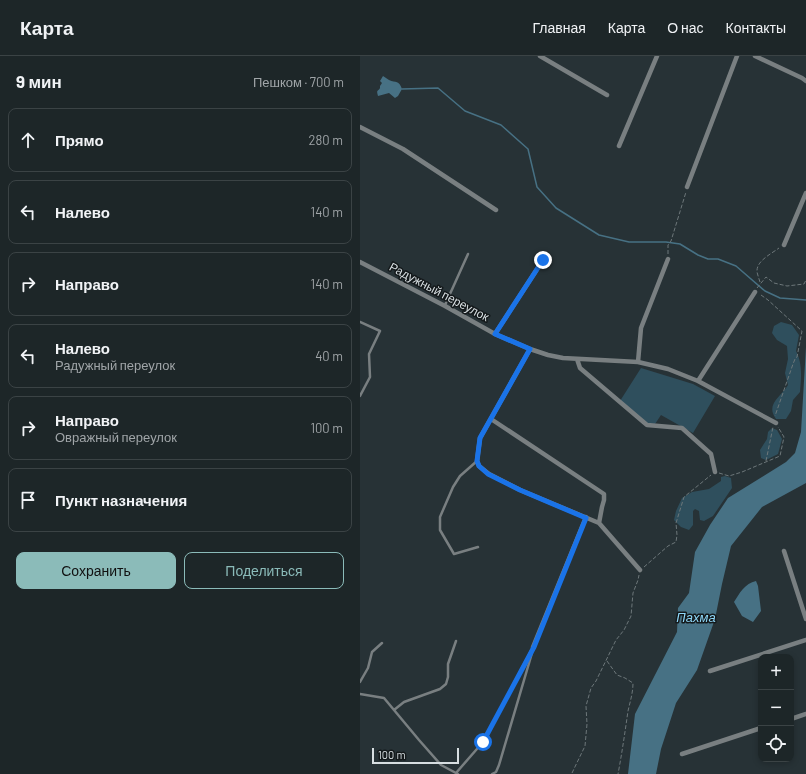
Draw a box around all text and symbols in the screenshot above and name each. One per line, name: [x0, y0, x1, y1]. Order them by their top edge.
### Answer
text: Карта: [20, 16, 74, 39]
text: Главная: [533, 19, 586, 36]
text: Карта: [608, 19, 645, 36]
text: О нас: [667, 19, 704, 36]
text: Контакты: [726, 19, 786, 36]
text: 9 мин: [16, 71, 62, 91]
text: Пешком · 700 m: [253, 74, 344, 90]
icon: ahead: [17, 129, 39, 151]
text: Прямо: [55, 131, 104, 149]
text: 280 m: [309, 132, 343, 148]
icon: left: [17, 201, 39, 223]
text: Налево: [55, 203, 110, 221]
text: 140 m: [311, 204, 343, 220]
route end: [534, 251, 552, 269]
street label: Радужный переулок: [387, 259, 492, 325]
icon: right: [17, 273, 39, 295]
text: Направо: [55, 275, 119, 293]
text: 140 m: [311, 276, 343, 292]
text: Налево: [55, 339, 110, 357]
icon: left: [17, 345, 39, 367]
text: 40 m: [315, 348, 343, 364]
text: Радужный переулок: [55, 357, 175, 373]
text: Направо: [55, 411, 119, 429]
icon: right: [17, 417, 39, 439]
text: 100 m: [310, 420, 343, 436]
text: Овражный переулок: [55, 429, 177, 445]
icon: arrive: [17, 489, 39, 511]
text: Пункт назначения: [55, 491, 187, 509]
button: Сохранить: [16, 552, 176, 589]
button: Поделиться: [184, 552, 344, 589]
water label: Пахма: [676, 609, 716, 625]
map controls: [758, 654, 794, 762]
button: +: [758, 654, 794, 690]
button: −: [758, 690, 794, 726]
button: locate: [758, 726, 794, 762]
route start: [474, 733, 492, 751]
scale bar: [372, 746, 459, 765]
text: 100 m: [378, 748, 406, 761]

